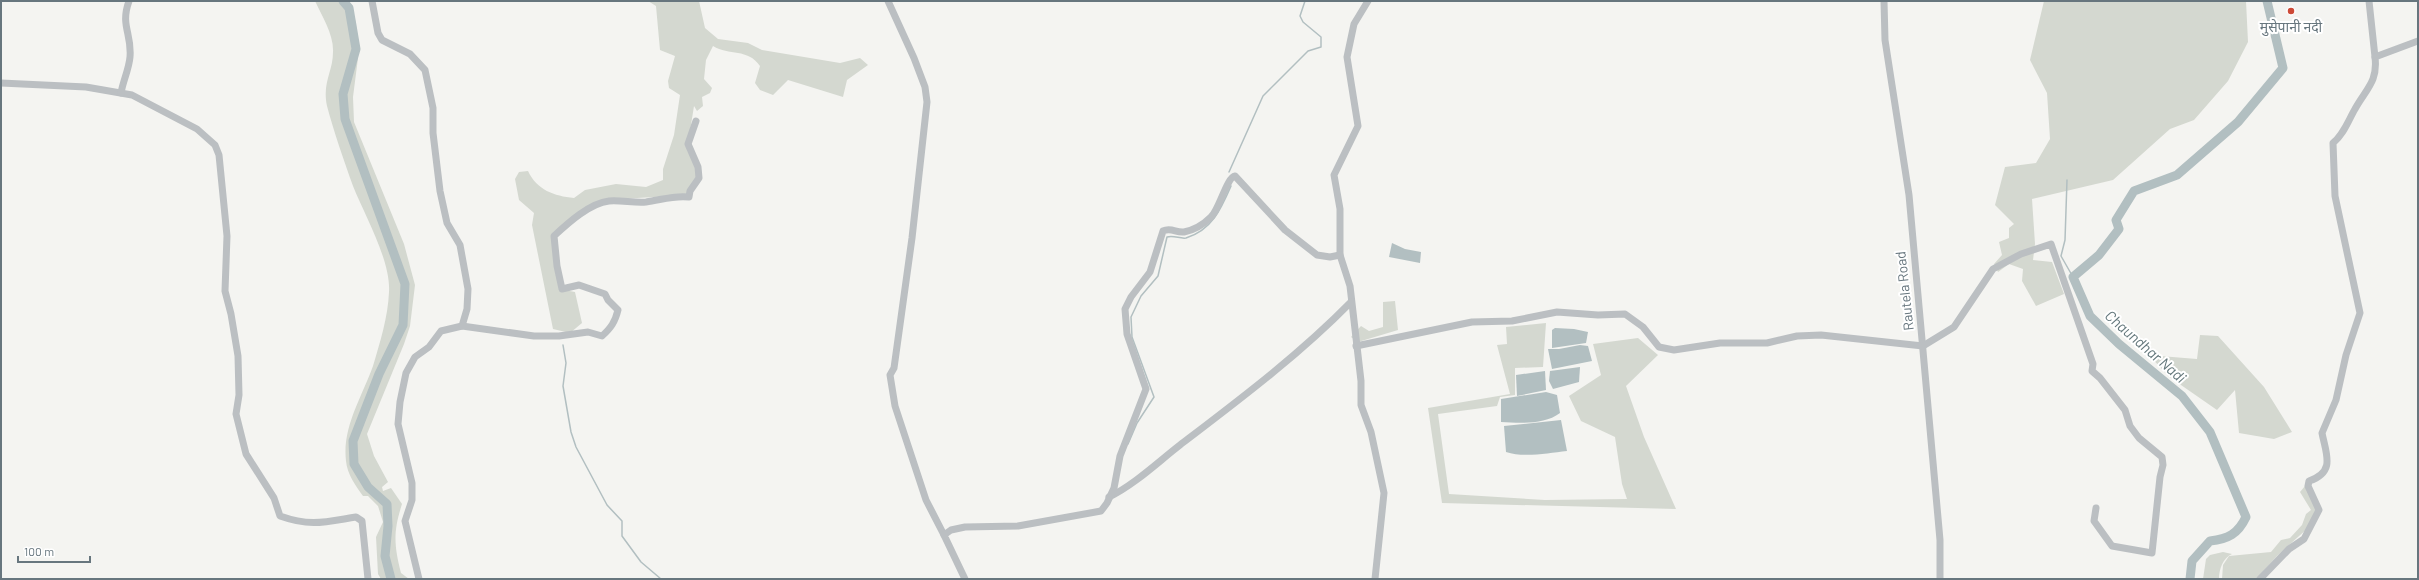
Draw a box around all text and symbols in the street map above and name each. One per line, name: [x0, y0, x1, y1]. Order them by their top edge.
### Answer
marker: मुसेपानी नदी: [2286, 6, 2296, 16]
place label: मुसेपानी नदी: [2260, 18, 2323, 37]
street label: Rautela Road: [1891, 250, 1917, 332]
water label: Chaundhar Nadi: [2102, 306, 2190, 386]
scale bar: [18, 538, 90, 564]
text: 100 m: [24, 544, 54, 558]

